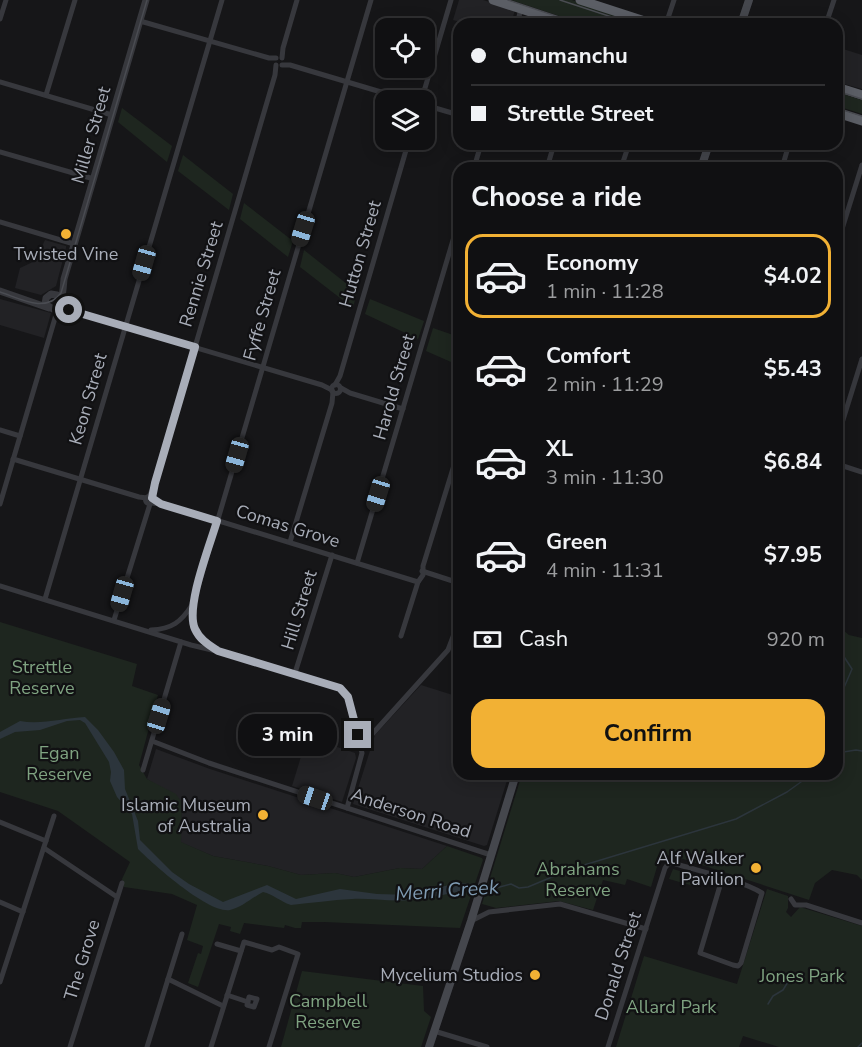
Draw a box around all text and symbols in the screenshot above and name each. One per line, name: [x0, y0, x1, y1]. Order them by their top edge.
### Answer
map controls: [375, 18, 435, 150]
button: locate: [375, 18, 435, 78]
text: Chumanchu: [507, 41, 628, 71]
street label: Miller Street: [66, 83, 116, 186]
button: layers: [375, 90, 435, 150]
text: Strettle Street: [507, 99, 654, 129]
text: Choose a ride: [471, 179, 642, 216]
street label: Hutton Street: [333, 197, 387, 310]
car: [289, 209, 317, 249]
street label: Rennie Street: [174, 218, 229, 330]
marker: Twisted Vine: [59, 227, 73, 241]
place label: Twisted Vine: [14, 242, 118, 266]
car: [130, 243, 158, 283]
text: Economy: [546, 248, 638, 278]
icon: car: [474, 249, 528, 303]
text: $4.02: [764, 261, 822, 291]
street label: Fyffe Street: [238, 266, 287, 363]
text: 1 min · 11:28: [546, 278, 664, 305]
route start: [55, 296, 82, 323]
street label: Harold Street: [367, 331, 421, 443]
text: Comfort: [546, 341, 630, 371]
icon: car: [474, 342, 528, 396]
street label: Keon Street: [63, 350, 113, 448]
text: $5.43: [764, 354, 822, 384]
text: 2 min · 11:29: [546, 371, 664, 398]
text: XL: [546, 434, 573, 464]
car: [223, 435, 251, 475]
icon: car: [474, 435, 528, 489]
text: $6.84: [764, 447, 822, 477]
text: 3 min · 11:30: [546, 464, 664, 491]
car: [364, 474, 392, 514]
street label: Comas Grove: [233, 499, 343, 553]
text: Green: [546, 527, 607, 557]
icon: car: [474, 528, 528, 582]
text: $7.95: [764, 540, 822, 570]
text: 4 min · 11:31: [546, 557, 664, 584]
street label: Hill Street: [275, 566, 323, 653]
car: [108, 574, 136, 614]
icon: cash: [471, 623, 504, 656]
text: Cash: [519, 624, 568, 654]
text: 920 m: [767, 626, 825, 653]
park label: Strettle Reserve: [9, 655, 75, 700]
car: [145, 696, 173, 736]
button: Confirm: [471, 699, 825, 768]
callout: 3 min: [238, 714, 337, 756]
text: 3 min: [262, 721, 313, 748]
route end: [344, 721, 371, 748]
park label: Egan Reserve: [26, 741, 92, 786]
street label: Anderson Road: [348, 782, 474, 844]
car: [295, 784, 335, 812]
place label: Islamic Museum of Australia: [121, 793, 251, 838]
marker: Islamic Museum of Australia: [256, 808, 270, 822]
place label: Alf Walker Pavilion: [657, 846, 745, 891]
park label: Abrahams Reserve: [536, 857, 620, 902]
marker: Alf Walker Pavilion: [749, 861, 763, 875]
water label: Merri Creek: [394, 873, 501, 908]
street label: Donald Street: [589, 908, 647, 1023]
street label: The Grove: [58, 917, 106, 1003]
place label: Mycelium Studios: [380, 963, 523, 987]
park label: Jones Park: [759, 964, 845, 988]
marker: Mycelium Studios: [528, 968, 542, 982]
park label: Campbell Reserve: [289, 989, 368, 1034]
park label: Allard Park: [626, 995, 717, 1019]

